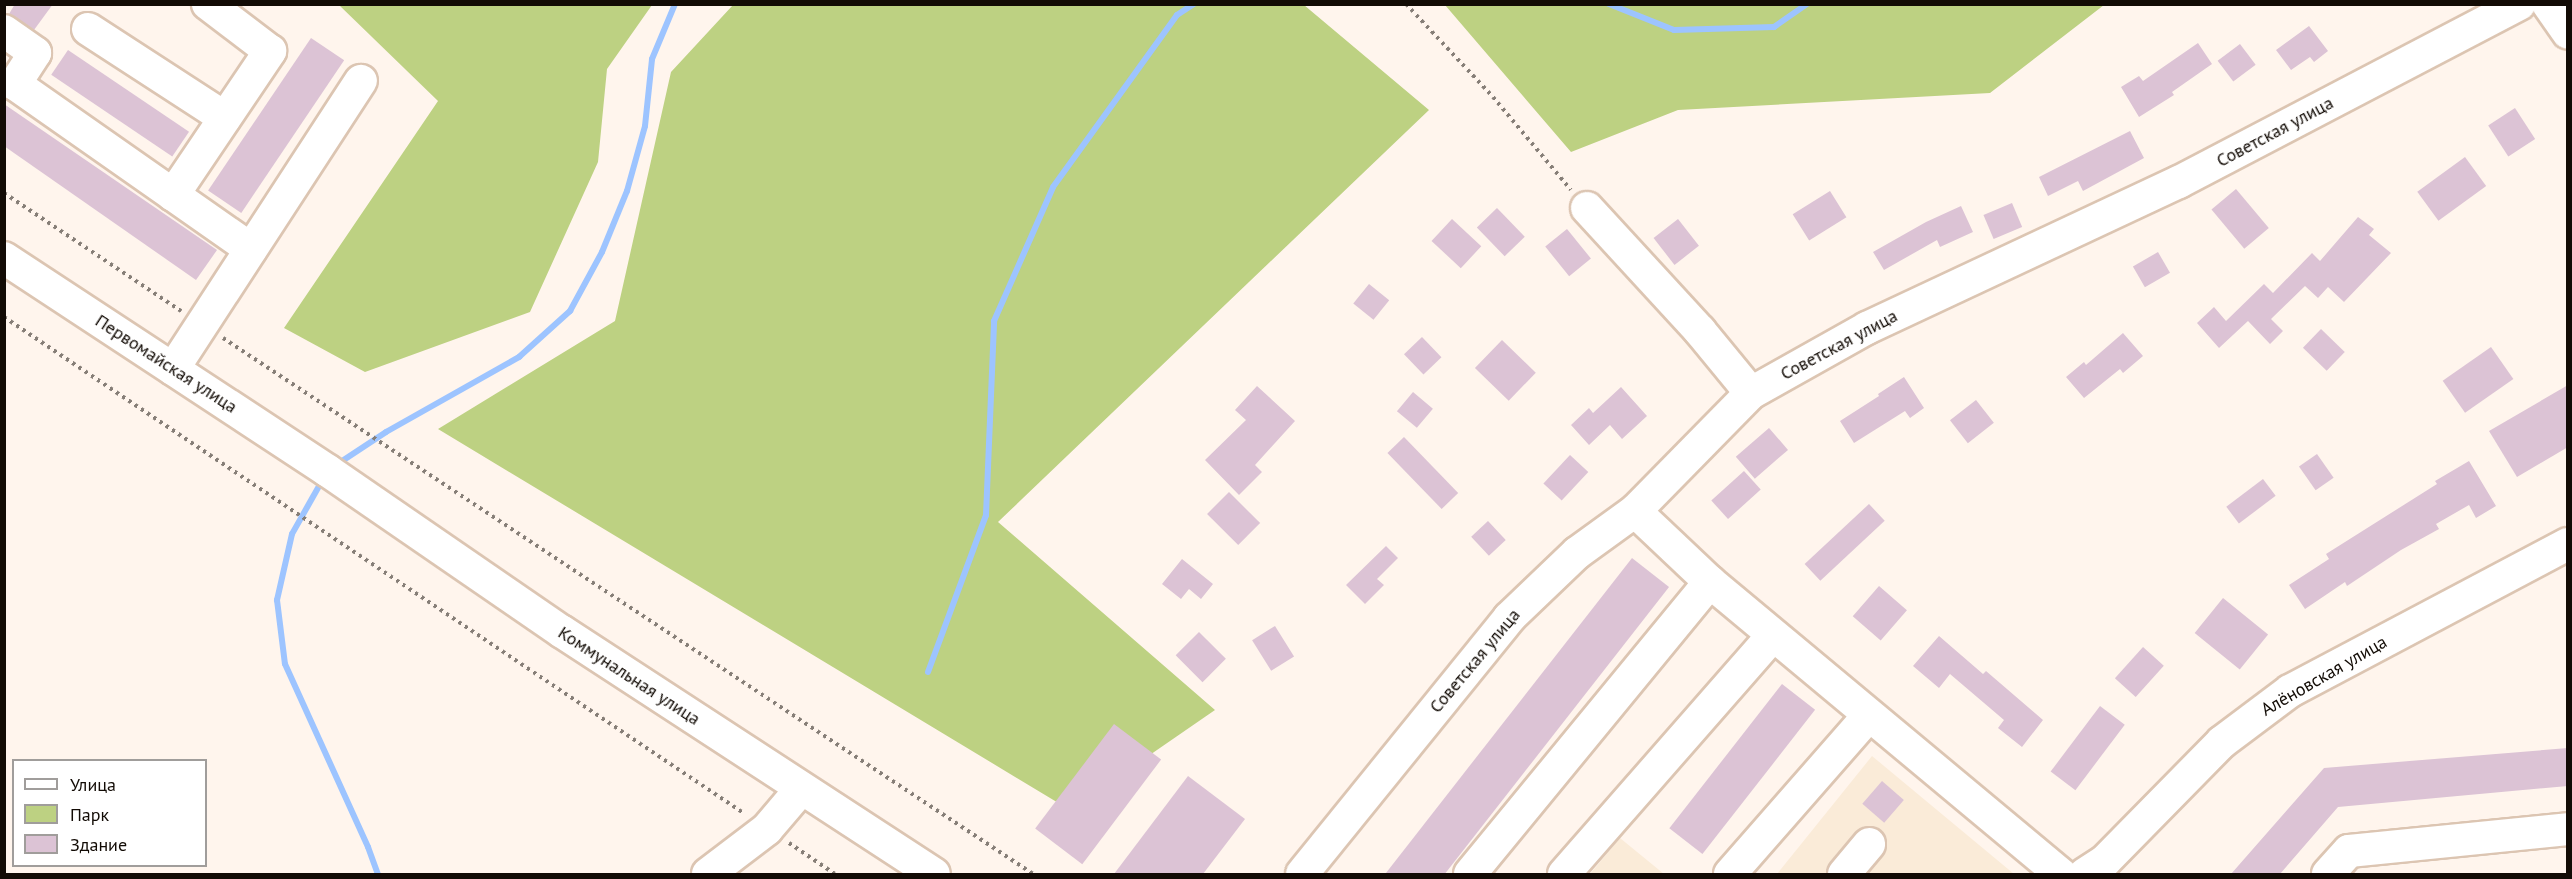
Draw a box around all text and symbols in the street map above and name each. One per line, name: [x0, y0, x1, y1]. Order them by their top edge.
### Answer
street label: Советская улица: [2213, 92, 2337, 172]
street label: Советская улица: [1777, 305, 1901, 385]
street label: Первомайская улица: [91, 310, 241, 418]
street label: Советская улица: [1425, 605, 1525, 717]
street label: Коммунальная улица: [554, 622, 704, 730]
street label: Алёновская улица: [2257, 631, 2391, 721]
legend: [12, 759, 207, 867]
text: Улица: [70, 773, 116, 796]
text: Парк: [70, 803, 109, 826]
text: Здание: [70, 833, 127, 856]

